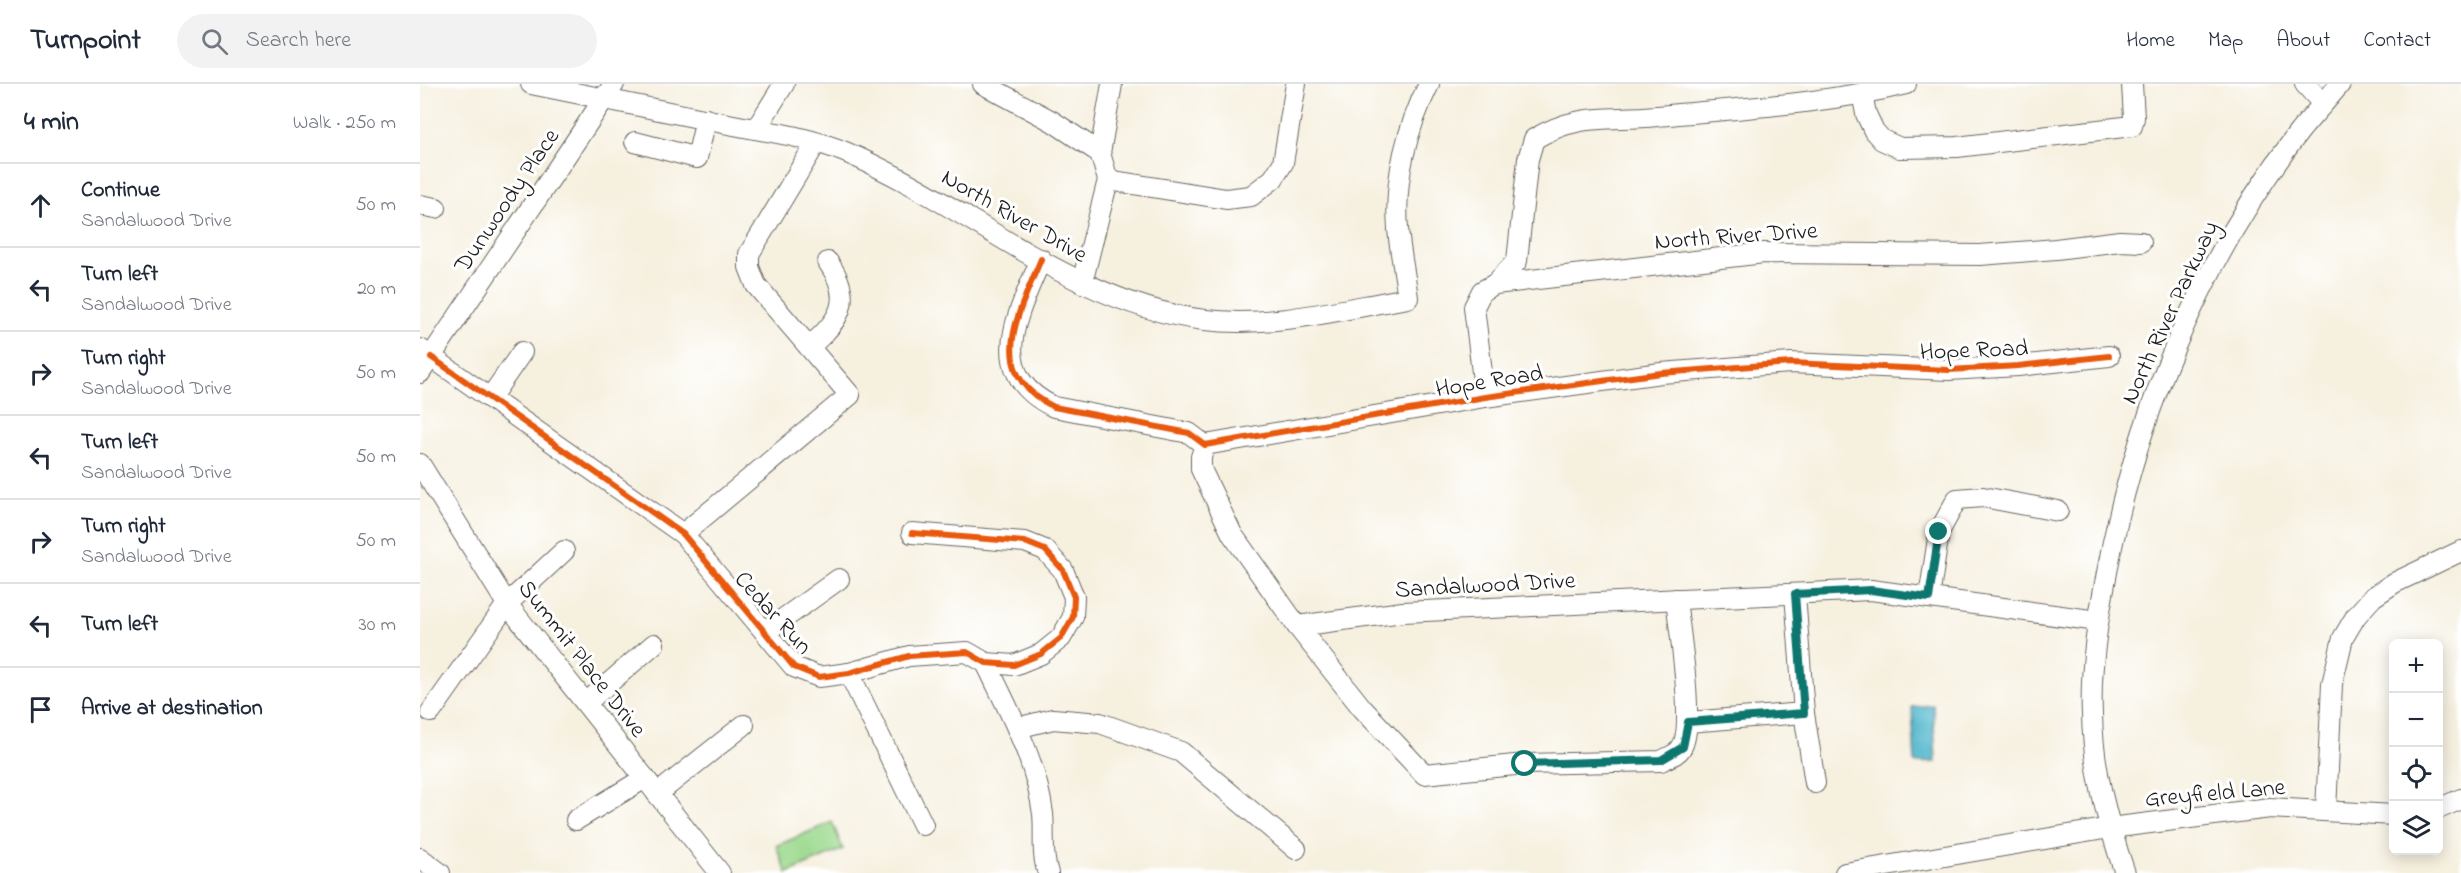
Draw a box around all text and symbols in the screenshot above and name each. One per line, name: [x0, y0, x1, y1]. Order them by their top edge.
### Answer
search box: [177, 14, 597, 68]
text: Turnpoint: [30, 21, 141, 62]
icon: search: [198, 25, 231, 58]
text: Search here: [246, 25, 351, 57]
text: Home: [2126, 26, 2175, 56]
text: Map: [2208, 26, 2243, 56]
text: About: [2276, 26, 2330, 56]
text: Contact: [2363, 26, 2431, 56]
text: 4 min: [24, 104, 79, 142]
text: Walk · 250 m: [293, 109, 396, 138]
street label: Dunwoody Place: [446, 122, 570, 282]
street label: North River Drive: [934, 161, 1093, 273]
text: Continue: [81, 175, 160, 207]
icon: ahead: [24, 189, 57, 222]
text: 50 m: [355, 191, 396, 220]
text: Sandalwood Drive: [81, 207, 232, 236]
street label: North River Drive: [1653, 214, 1819, 261]
street label: North River Parkway: [2113, 216, 2230, 411]
text: Turn left: [81, 259, 158, 291]
icon: left: [24, 273, 57, 306]
text: 20 m: [357, 275, 396, 304]
text: Sandalwood Drive: [81, 291, 232, 320]
street label: Hope Road: [1919, 332, 2029, 371]
text: Turn right: [81, 343, 166, 375]
icon: right: [24, 357, 57, 390]
street label: Hope Road: [1433, 357, 1546, 408]
text: 50 m: [355, 359, 396, 388]
text: Sandalwood Drive: [81, 375, 232, 404]
text: Turn left: [81, 427, 158, 459]
icon: left: [24, 441, 57, 474]
text: 50 m: [355, 443, 396, 472]
text: Sandalwood Drive: [81, 459, 232, 488]
text: Turn right: [81, 511, 166, 543]
route end: [1925, 518, 1951, 544]
icon: right: [24, 525, 57, 558]
text: 50 m: [355, 527, 396, 556]
text: Sandalwood Drive: [81, 543, 232, 572]
street label: Cedar Run: [725, 564, 819, 663]
street label: Sandalwood Drive: [1394, 564, 1577, 609]
street label: Summit Place Drive: [508, 573, 654, 746]
icon: left: [24, 609, 57, 642]
text: Turn left: [81, 609, 158, 641]
text: 30 m: [359, 611, 396, 640]
map controls: [2389, 639, 2443, 855]
button: +: [2389, 639, 2443, 693]
icon: arrive: [24, 693, 57, 726]
text: Arrive at destination: [81, 693, 263, 725]
button: −: [2389, 693, 2443, 747]
button: locate: [2389, 747, 2443, 801]
route start: [1511, 750, 1537, 776]
street label: Greyfield Lane: [2144, 771, 2287, 819]
button: layers: [2389, 801, 2443, 855]

